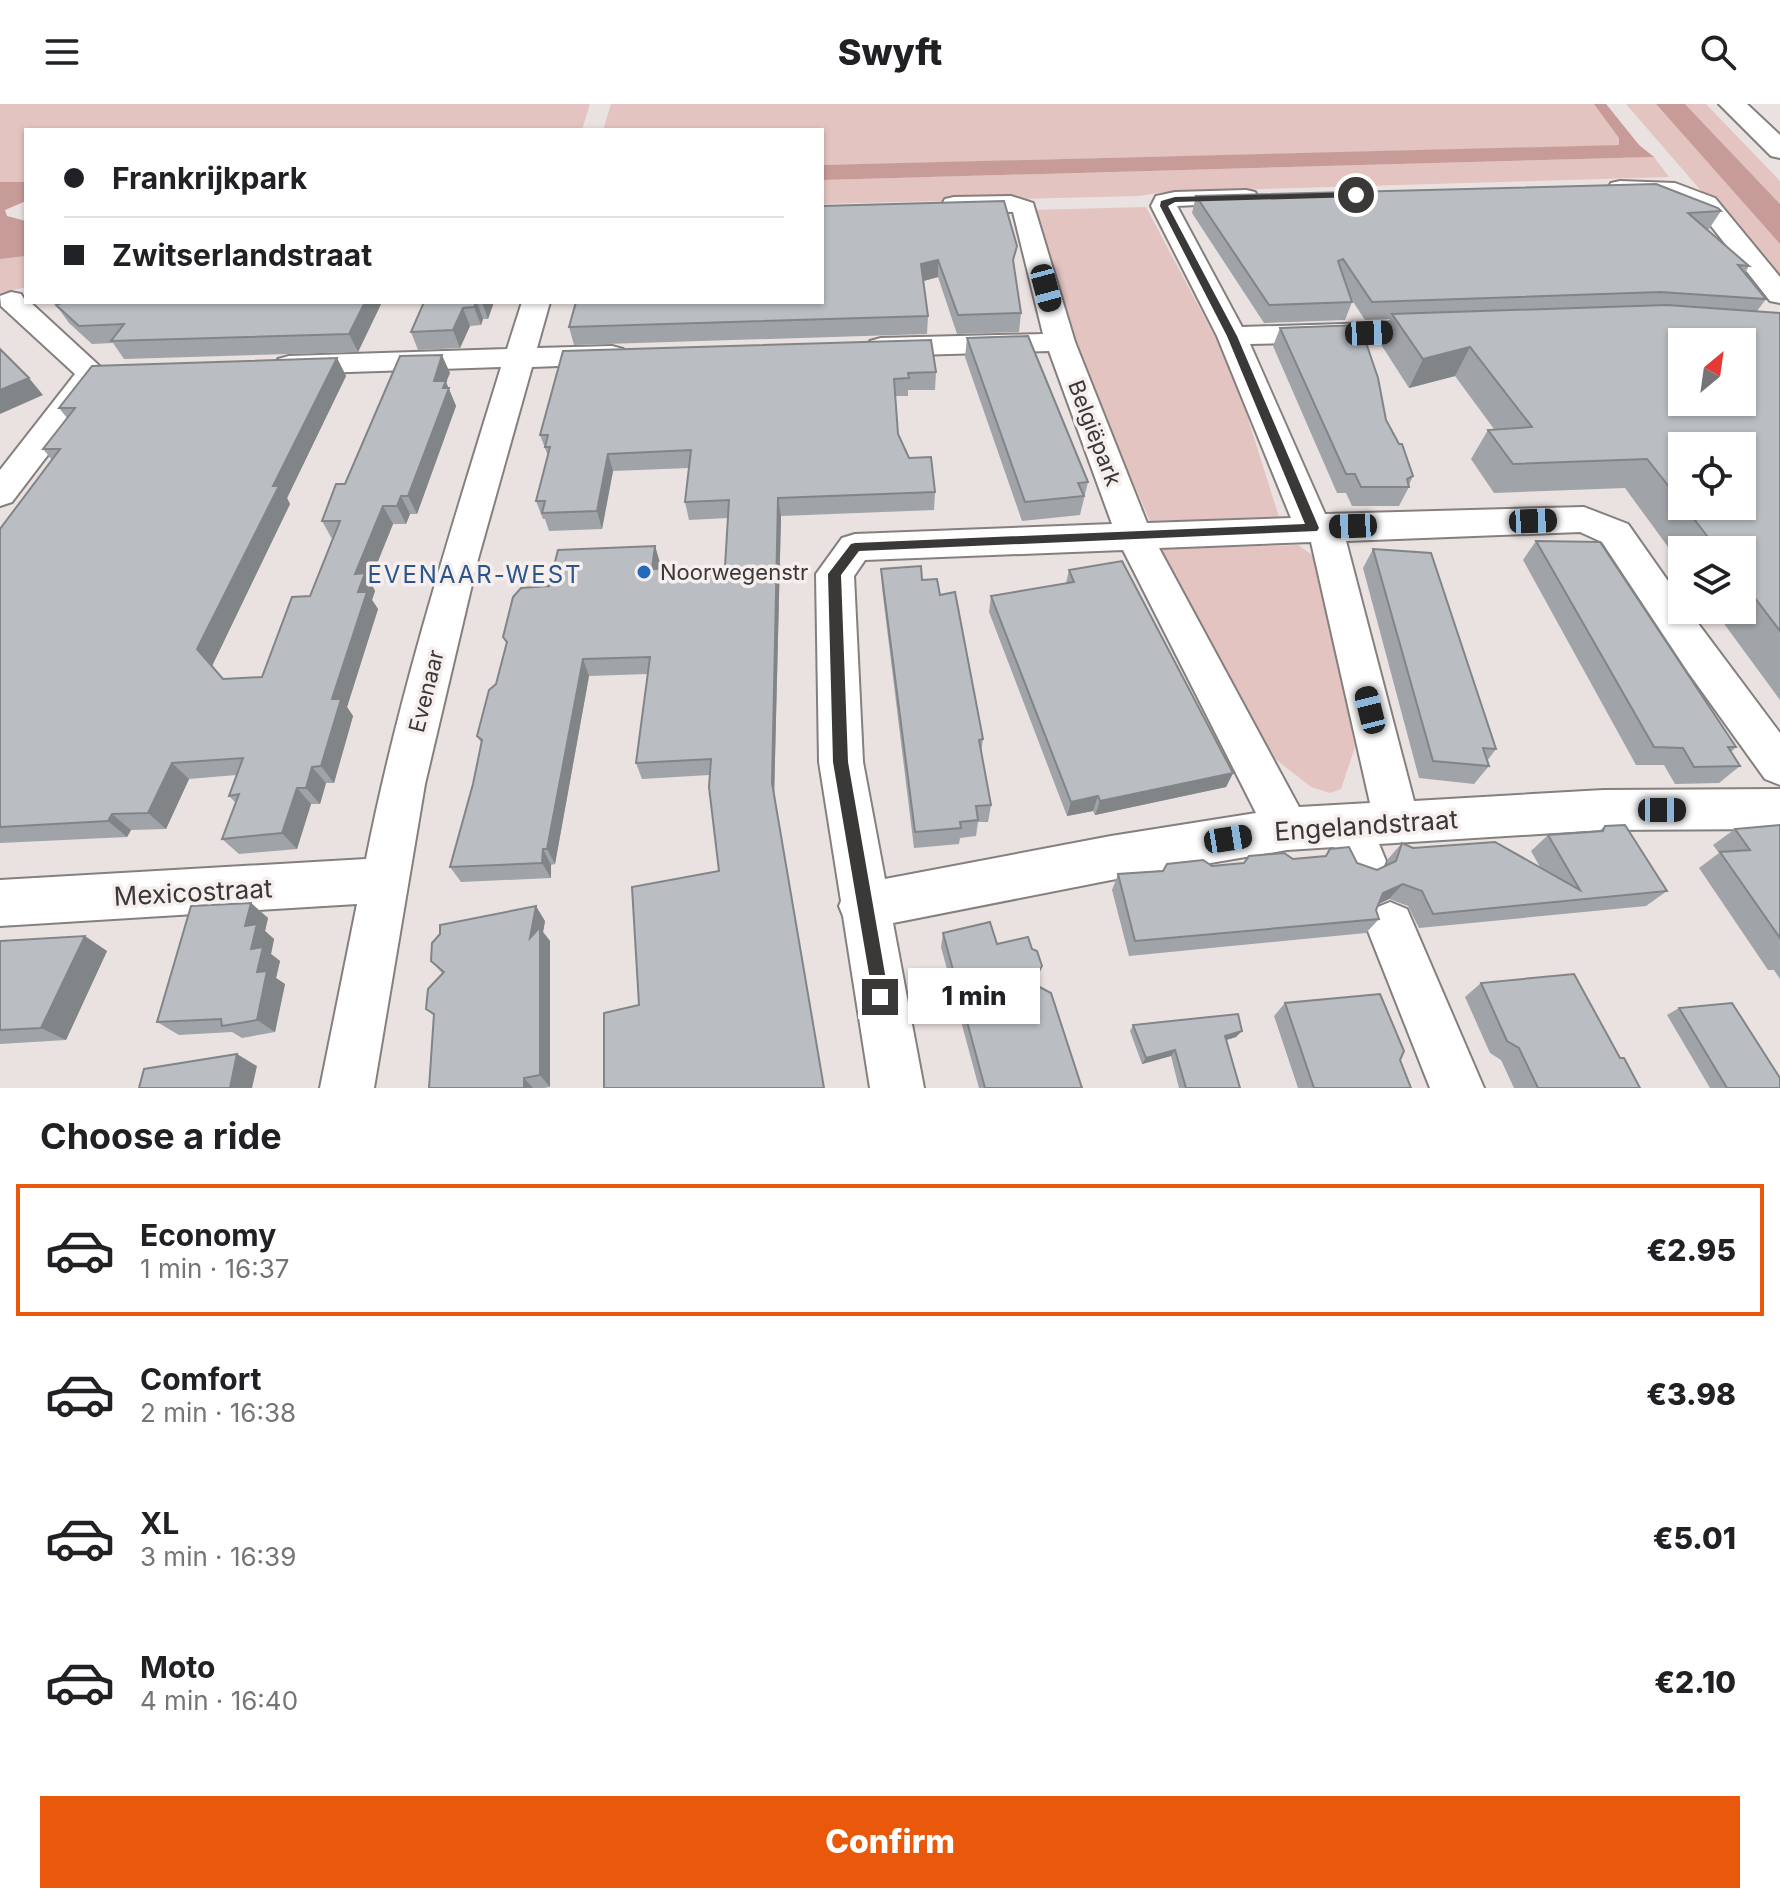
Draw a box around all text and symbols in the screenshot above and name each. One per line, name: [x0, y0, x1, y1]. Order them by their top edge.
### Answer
icon: menu: [40, 30, 84, 74]
text: Swyft: [838, 30, 942, 74]
icon: search: [1696, 30, 1740, 74]
text: Frankrijkpark: [112, 160, 307, 196]
route start: [1338, 177, 1374, 213]
text: Zwitserlandstraat: [112, 237, 372, 273]
car: [1028, 262, 1064, 314]
car: [1345, 320, 1393, 346]
north arrow: [1668, 328, 1756, 416]
map controls: [1668, 328, 1756, 624]
street label: Belgiëpark: [1063, 377, 1127, 489]
button: locate: [1668, 432, 1756, 520]
car: [1509, 508, 1557, 534]
car: [1329, 513, 1377, 539]
button: layers: [1668, 536, 1756, 624]
place label: Noorwegenstr: [660, 559, 808, 585]
district label: EVENAAR-WEST: [367, 560, 583, 589]
marker: Noorwegenstr: [635, 563, 653, 581]
street label: Evenaar: [403, 647, 449, 735]
car: [1353, 684, 1387, 736]
car: [1638, 798, 1686, 822]
street label: Engelandstraat: [1273, 803, 1459, 847]
car: [1202, 823, 1254, 855]
street label: Mexicostraat: [113, 872, 273, 912]
callout: 1 min: [908, 969, 1040, 1025]
route end: [862, 979, 898, 1015]
text: 1 min: [941, 980, 1007, 1011]
text: Choose a ride: [40, 1114, 282, 1158]
icon: car: [44, 1214, 116, 1286]
text: Economy: [140, 1217, 276, 1253]
text: €2.95: [1647, 1232, 1736, 1268]
text: 1 min · 16:37: [140, 1253, 289, 1284]
icon: car: [44, 1358, 116, 1430]
text: Comfort: [140, 1361, 261, 1397]
text: €3.98: [1646, 1376, 1736, 1412]
text: 2 min · 16:38: [140, 1397, 296, 1428]
icon: car: [44, 1502, 116, 1574]
text: XL: [140, 1505, 179, 1541]
text: €5.01: [1653, 1520, 1736, 1556]
text: 3 min · 16:39: [140, 1541, 296, 1572]
icon: car: [44, 1646, 116, 1718]
text: Moto: [140, 1649, 215, 1685]
text: €2.10: [1654, 1664, 1736, 1700]
text: 4 min · 16:40: [140, 1685, 298, 1716]
button: Confirm: [40, 1796, 1740, 1888]

